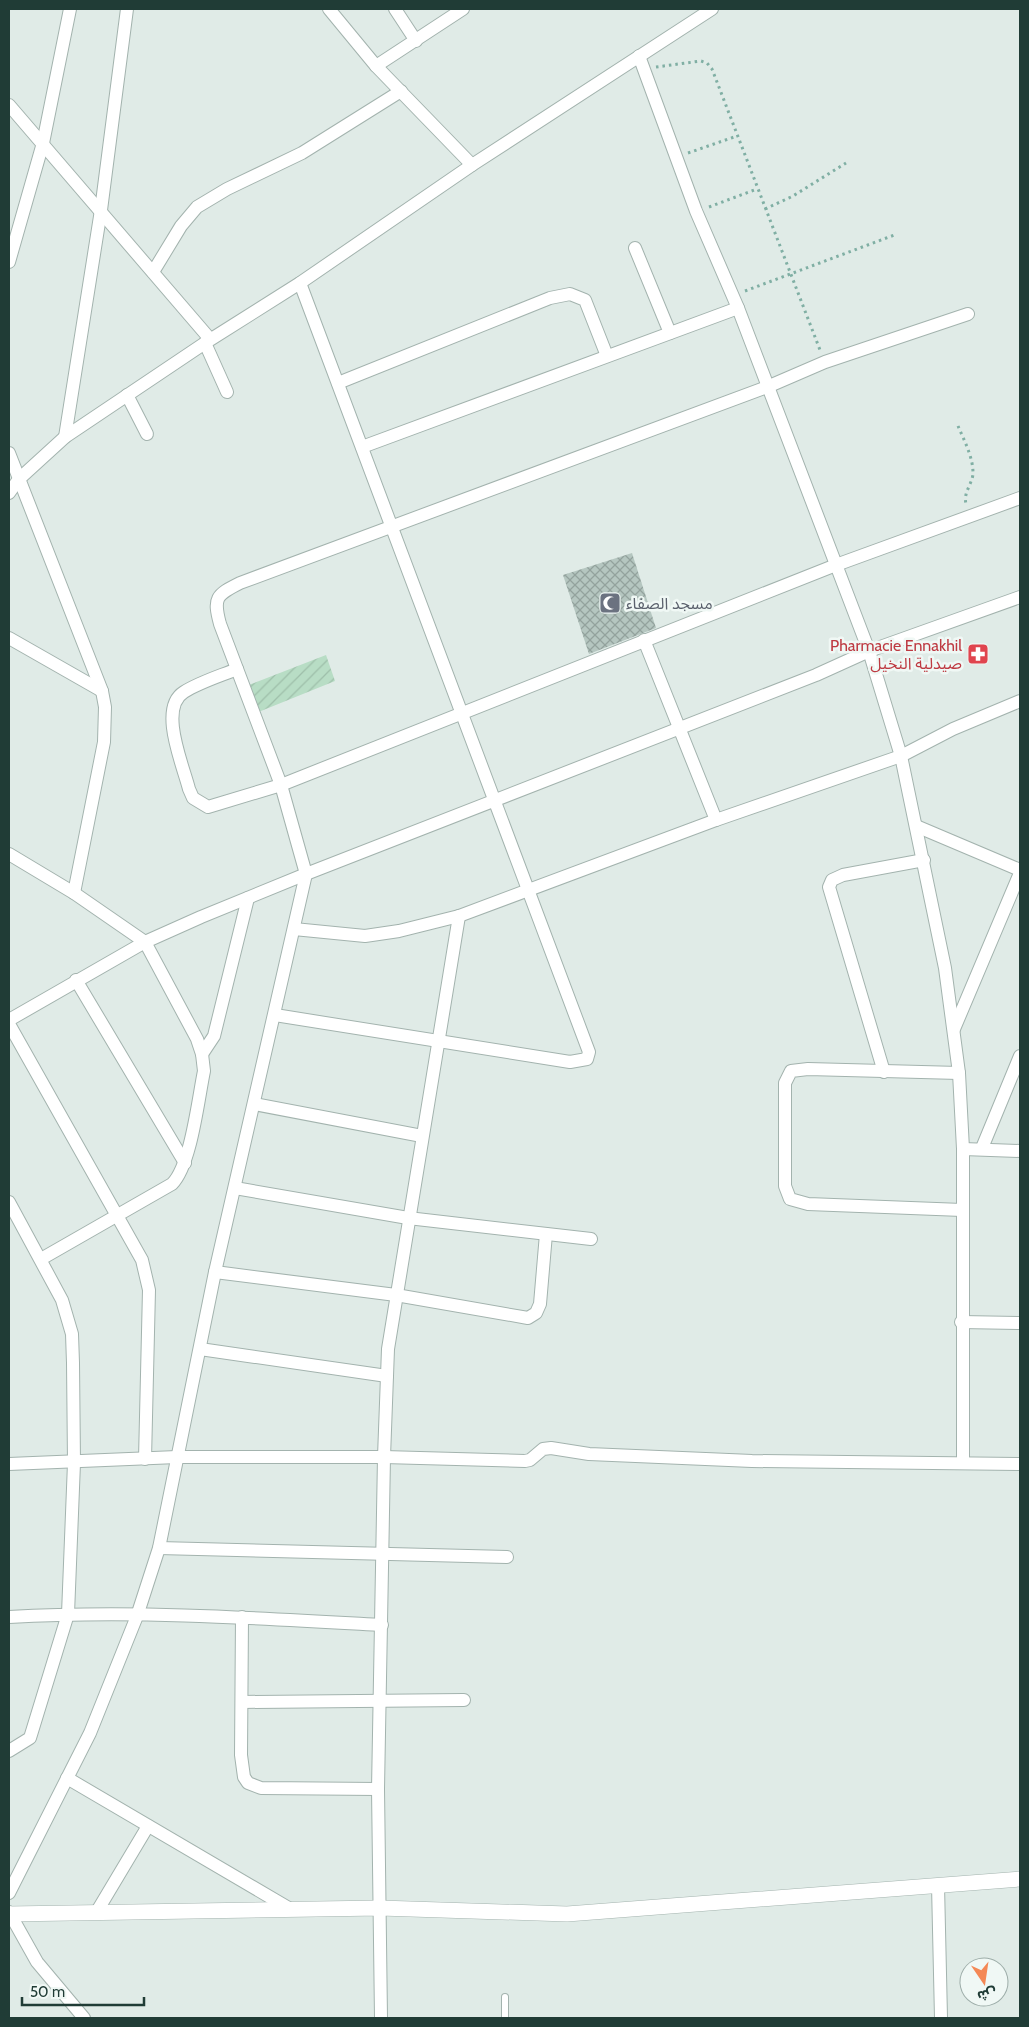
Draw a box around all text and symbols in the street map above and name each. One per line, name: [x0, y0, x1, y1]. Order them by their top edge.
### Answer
mosque icon: مسجد الصفاء: [598, 591, 622, 615]
place label: مسجد الصفاء: [626, 594, 713, 613]
place label: Pharmacie Ennakhil صيدلية النخيل: [830, 636, 962, 673]
pharmacy icon: Pharmacie Ennakhil صيدلية النخيل: [966, 642, 990, 666]
north arrow: [959, 1957, 1009, 2007]
scale bar: [22, 1974, 145, 2006]
text: 50 m: [30, 1983, 65, 2001]
text: ش: [976, 1984, 998, 2006]

